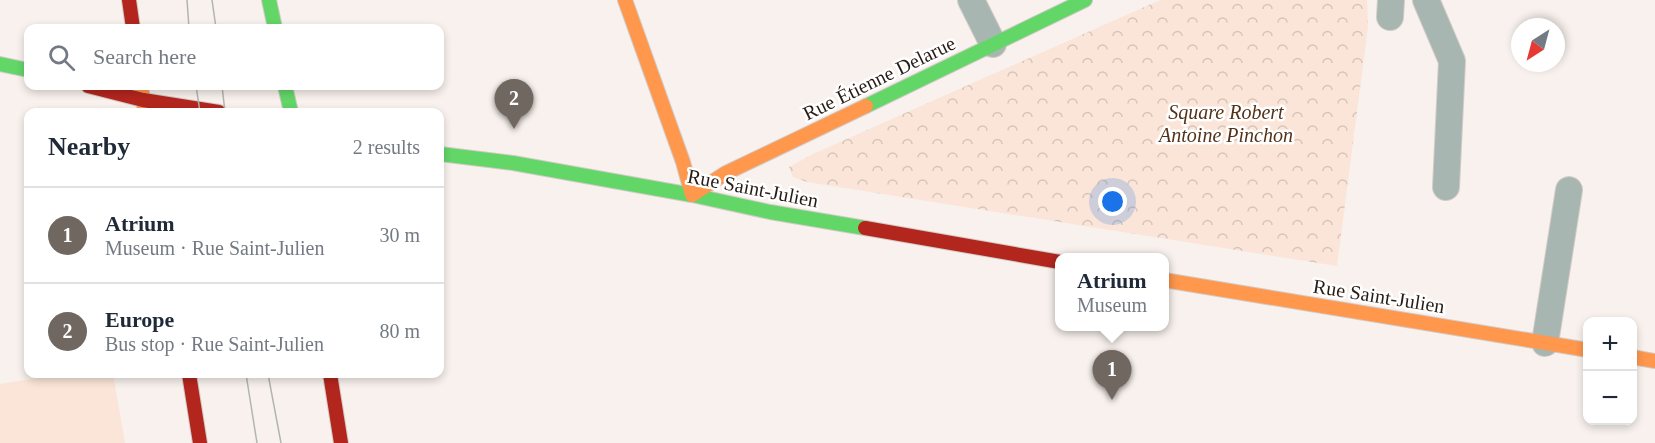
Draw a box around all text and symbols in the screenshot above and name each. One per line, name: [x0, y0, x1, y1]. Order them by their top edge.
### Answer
north arrow: [1511, 18, 1565, 72]
search box: [24, 24, 444, 90]
street label: Rue Étienne Delarue: [799, 32, 959, 124]
icon: search: [45, 41, 78, 74]
text: Search here: [93, 44, 196, 69]
pin: 2: [494, 80, 534, 129]
park label: Square Robert Antoine Pinchon: [1157, 101, 1293, 146]
text: Nearby: [48, 132, 130, 161]
text: 2 results: [353, 136, 420, 158]
street label: Rue Saint-Julien: [686, 165, 820, 211]
your location: [1098, 187, 1127, 216]
text: Atrium: [105, 211, 175, 236]
text: 1: [63, 224, 73, 246]
text: 30 m: [379, 224, 420, 246]
text: Museum · Rue Saint-Julien: [105, 237, 324, 259]
popup: [1055, 253, 1169, 331]
text: Atrium: [1077, 268, 1147, 293]
street label: Rue Saint-Julien: [1312, 275, 1446, 317]
text: Museum: [1077, 294, 1147, 316]
text: Europe: [105, 307, 174, 332]
map controls: [1583, 317, 1637, 425]
button: +: [1583, 317, 1637, 371]
text: 2: [63, 320, 73, 342]
text: 80 m: [379, 320, 420, 342]
text: Bus stop · Rue Saint-Julien: [105, 333, 324, 355]
pin: 1: [1092, 350, 1132, 400]
button: −: [1583, 371, 1637, 425]

